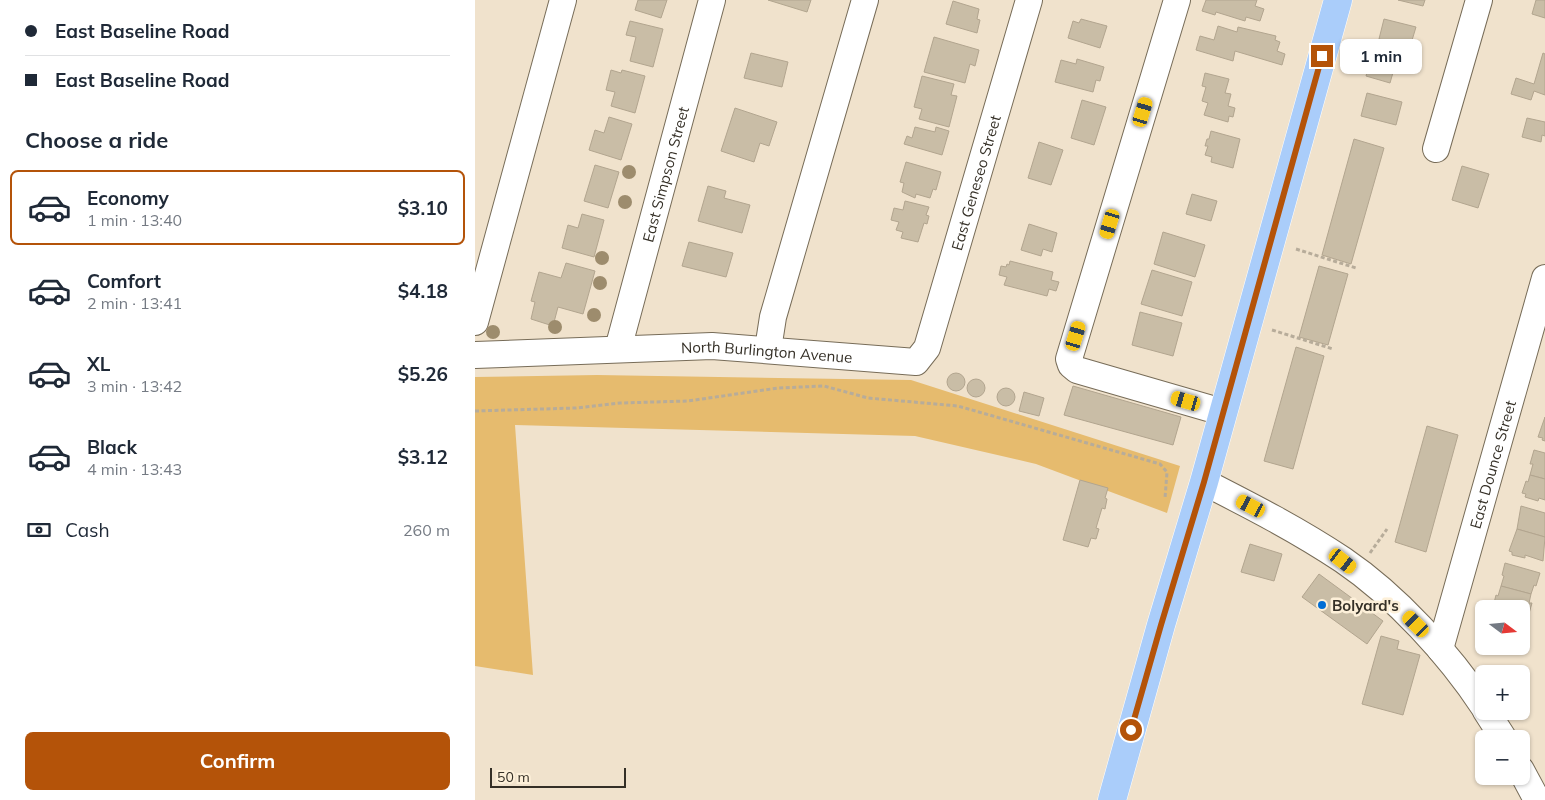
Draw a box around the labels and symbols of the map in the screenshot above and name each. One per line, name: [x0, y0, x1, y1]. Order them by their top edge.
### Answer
callout: 1 min: [1339, 38, 1422, 74]
route end: [1311, 45, 1333, 67]
car: [1131, 95, 1154, 129]
street label: East Simpson Street: [638, 104, 692, 244]
street label: East Geneseo Street: [947, 113, 1004, 252]
car: [1098, 207, 1121, 241]
car: [1064, 319, 1087, 353]
street label: North Burlington Avenue: [681, 337, 853, 366]
car: [1169, 390, 1202, 412]
street label: East Dounce Street: [1465, 398, 1519, 531]
car: [1234, 493, 1267, 519]
car: [1326, 546, 1359, 576]
place label: Bolyard's: [1332, 596, 1399, 615]
marker: Bolyard's: [1316, 599, 1328, 611]
north arrow: [1475, 600, 1530, 655]
car: [1400, 608, 1431, 640]
route start: [1120, 719, 1142, 741]
scale bar: [490, 765, 626, 788]

